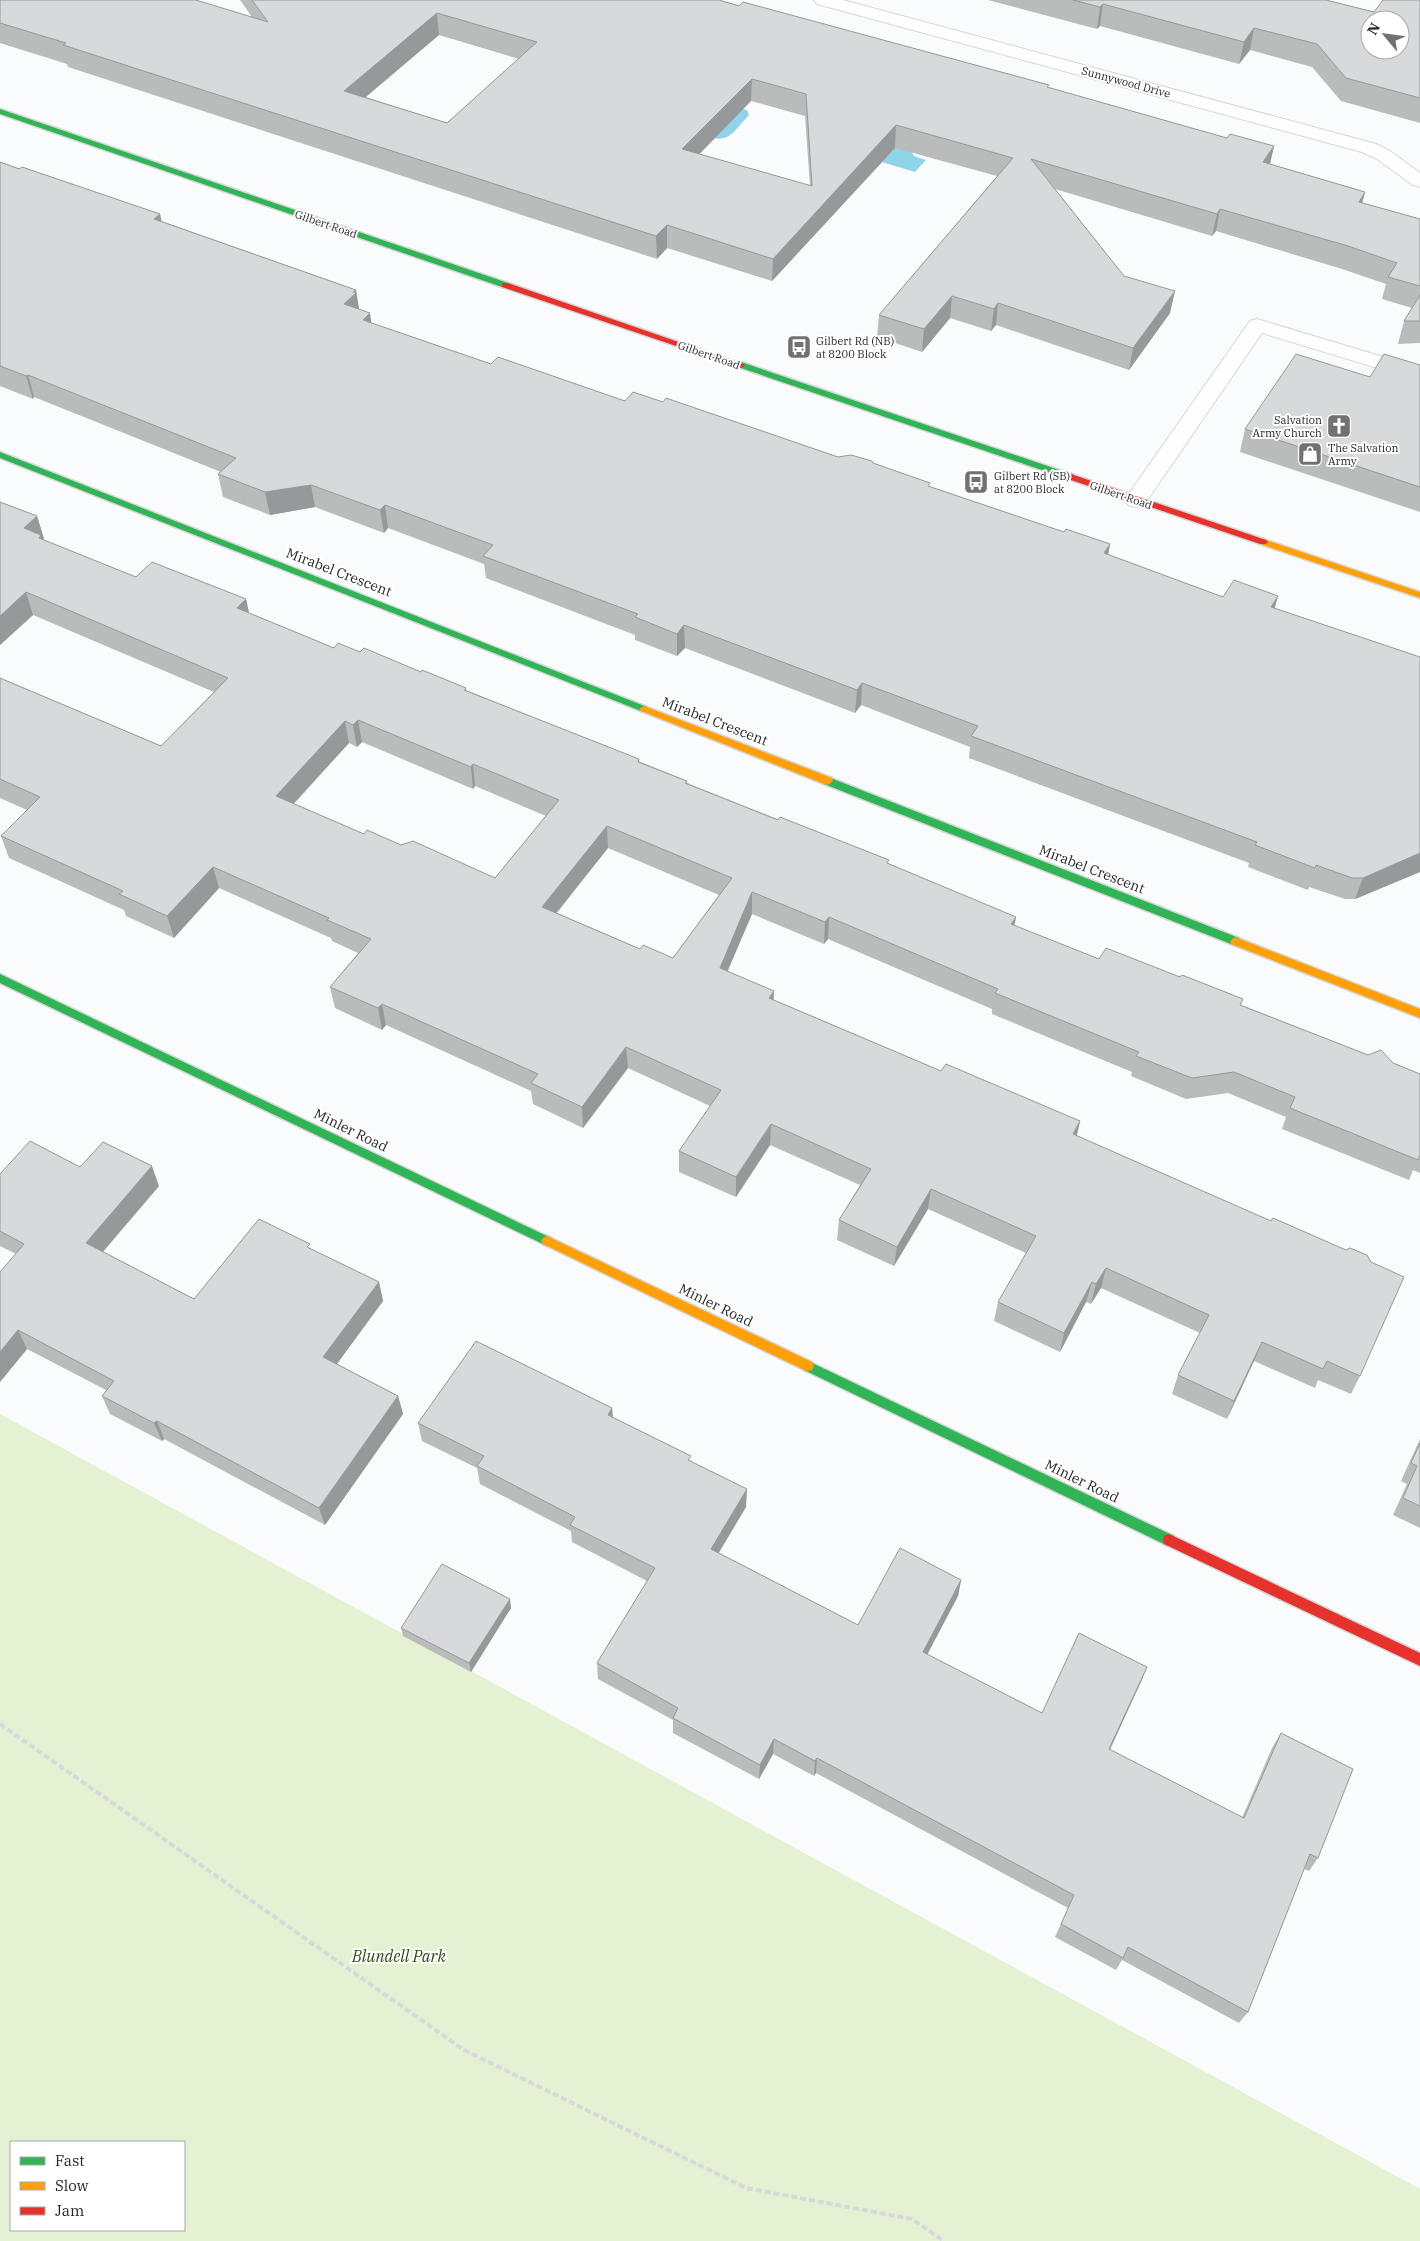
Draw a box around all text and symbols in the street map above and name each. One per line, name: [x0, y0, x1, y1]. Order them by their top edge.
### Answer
north arrow: [1360, 10, 1410, 60]
text: N: [1363, 19, 1384, 38]
street label: Sunnywood Drive: [1080, 63, 1172, 101]
street label: Gilbert Road: [293, 207, 359, 241]
bus stop icon: Gilbert Rd (NB) at 8200 Block: [786, 334, 812, 360]
place label: Gilbert Rd (NB) at 8200 Block: [816, 334, 894, 361]
street label: Gilbert Road: [676, 338, 742, 372]
place label: Salvation Army Church: [1253, 413, 1322, 440]
church icon: Salvation Army Church: [1326, 413, 1352, 439]
shop icon: The Salvation Army: [1297, 441, 1323, 467]
place label: The Salvation Army: [1328, 441, 1398, 468]
bus stop icon: Gilbert Rd (SB) at 8200 Block: [963, 469, 989, 495]
place label: Gilbert Rd (SB) at 8200 Block: [994, 469, 1070, 496]
street label: Gilbert Road: [1088, 478, 1154, 512]
street label: Mirabel Crescent: [284, 544, 394, 600]
street label: Mirabel Crescent: [660, 693, 770, 749]
street label: Mirabel Crescent: [1037, 841, 1147, 897]
street label: Minler Road: [311, 1104, 391, 1156]
street label: Minler Road: [676, 1279, 756, 1331]
street label: Minler Road: [1042, 1455, 1122, 1507]
park label: Blundell Park: [351, 1946, 447, 1966]
legend: [10, 2141, 185, 2231]
text: Fast: [55, 2151, 85, 2170]
text: Slow: [55, 2176, 89, 2195]
text: Jam: [55, 2201, 84, 2220]

